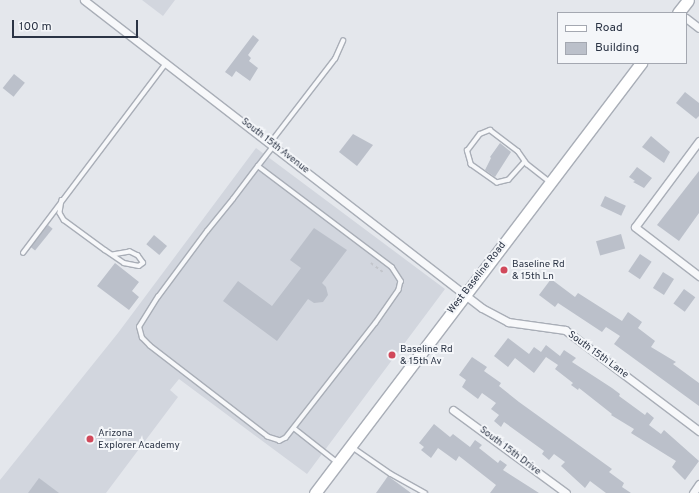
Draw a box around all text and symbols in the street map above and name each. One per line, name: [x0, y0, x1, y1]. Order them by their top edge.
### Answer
scale bar: [14, 12, 140, 38]
legend: [557, 12, 687, 64]
text: 100 m: [19, 19, 52, 35]
text: Road: [595, 20, 623, 36]
text: Building: [595, 40, 639, 56]
street label: South 15th Avenue: [238, 116, 312, 176]
street label: West Baseline Road: [445, 240, 509, 316]
place label: Baseline Rd & 15th Ln: [512, 258, 565, 282]
marker: Baseline Rd & 15th Ln: [499, 265, 509, 275]
street label: South 15th Lane: [565, 329, 631, 381]
place label: Baseline Rd & 15th Av: [400, 343, 453, 366]
marker: Baseline Rd & 15th Av: [387, 350, 397, 360]
street label: South 15th Drive: [477, 424, 543, 478]
place label: Arizona Explorer Academy: [98, 427, 180, 450]
marker: Arizona Explorer Academy: [85, 434, 95, 444]

